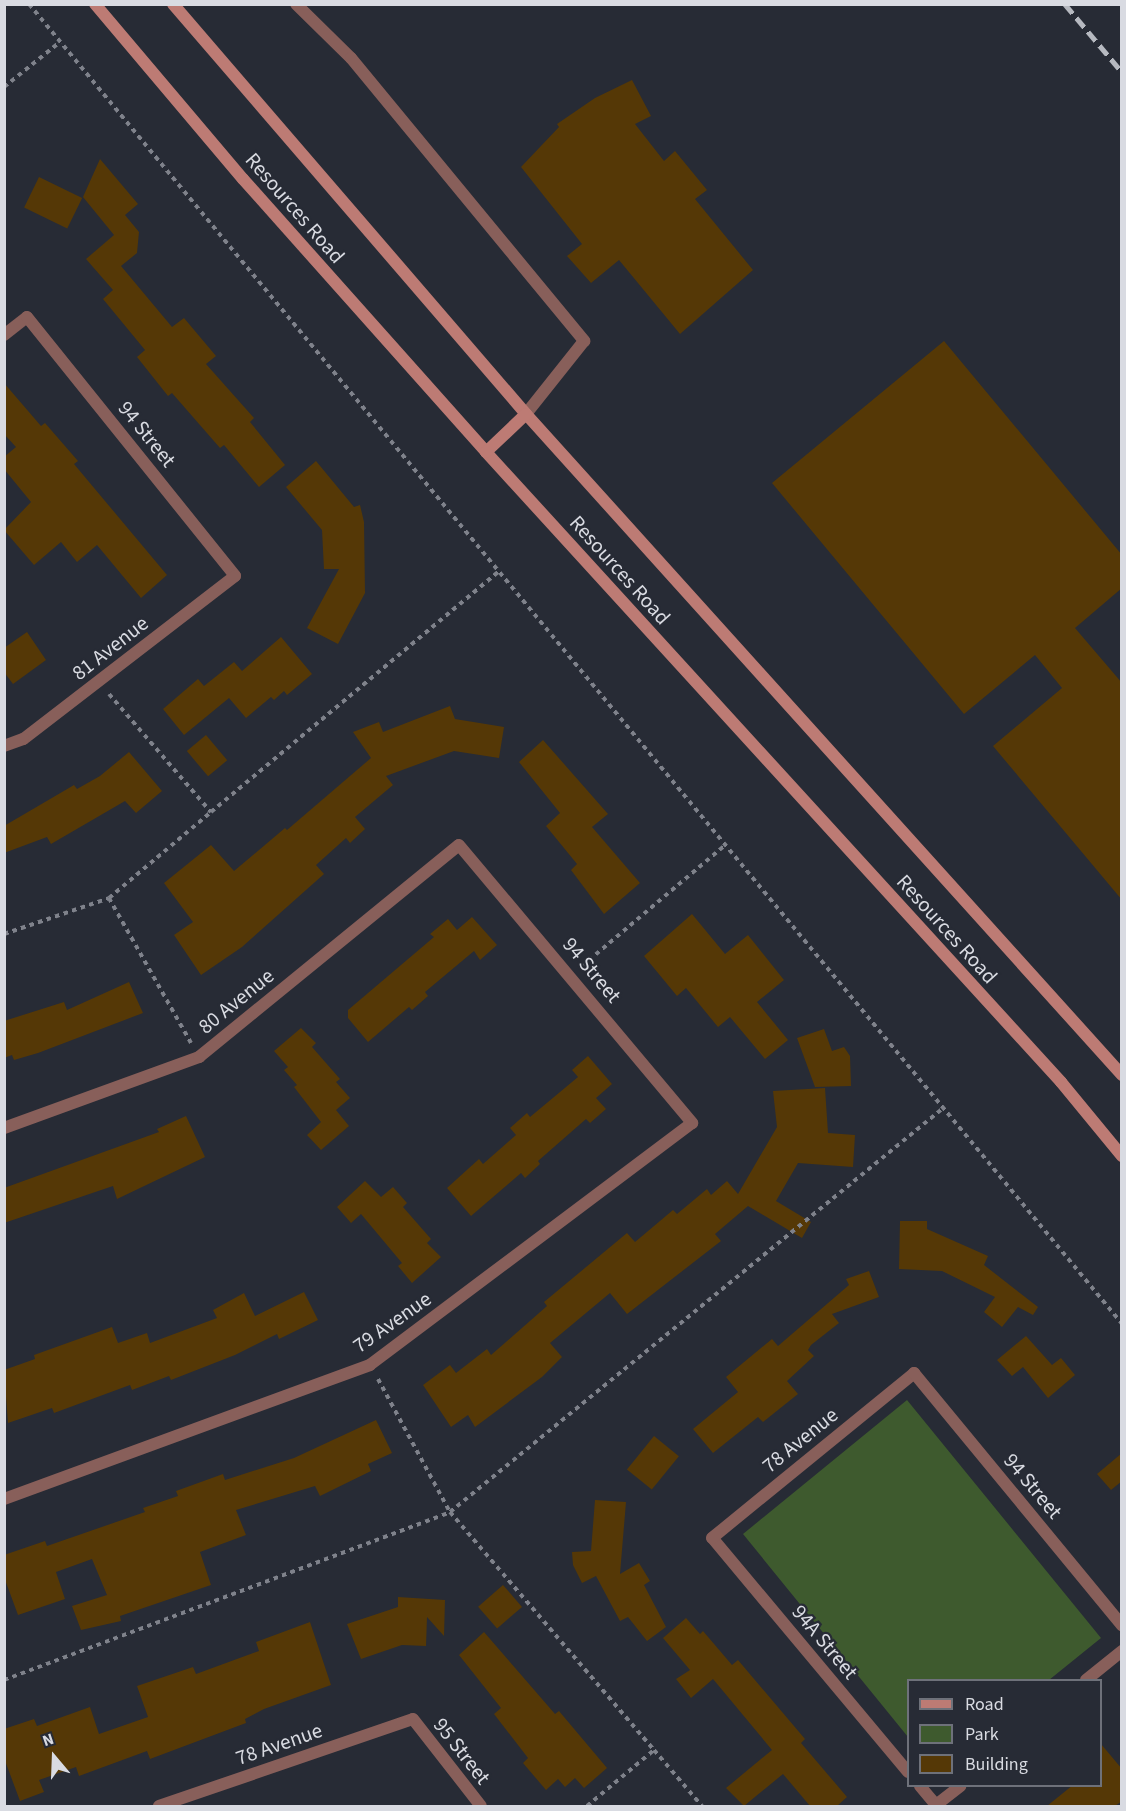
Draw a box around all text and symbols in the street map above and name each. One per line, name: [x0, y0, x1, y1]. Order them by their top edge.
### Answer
street label: Resources Road: [240, 147, 350, 269]
street label: 94 Street: [113, 396, 181, 472]
street label: Resources Road: [564, 510, 676, 630]
street label: 81 Avenue: [67, 610, 153, 686]
street label: Resources Road: [891, 869, 1003, 989]
street label: 94 Street: [557, 932, 627, 1008]
street label: 80 Avenue: [193, 963, 279, 1039]
street label: 79 Avenue: [348, 1286, 436, 1358]
street label: 78 Avenue: [757, 1402, 843, 1478]
street label: 94 Street: [998, 1448, 1068, 1524]
street label: 94A Street: [787, 1600, 863, 1684]
legend: [907, 1679, 1102, 1787]
text: Road: [965, 1692, 1004, 1717]
street label: 95 Street: [428, 1713, 496, 1789]
street label: 78 Avenue: [232, 1717, 326, 1771]
text: Park: [965, 1722, 999, 1747]
north arrow: [24, 1727, 84, 1787]
text: N: [40, 1728, 57, 1752]
text: Building: [965, 1752, 1028, 1777]

